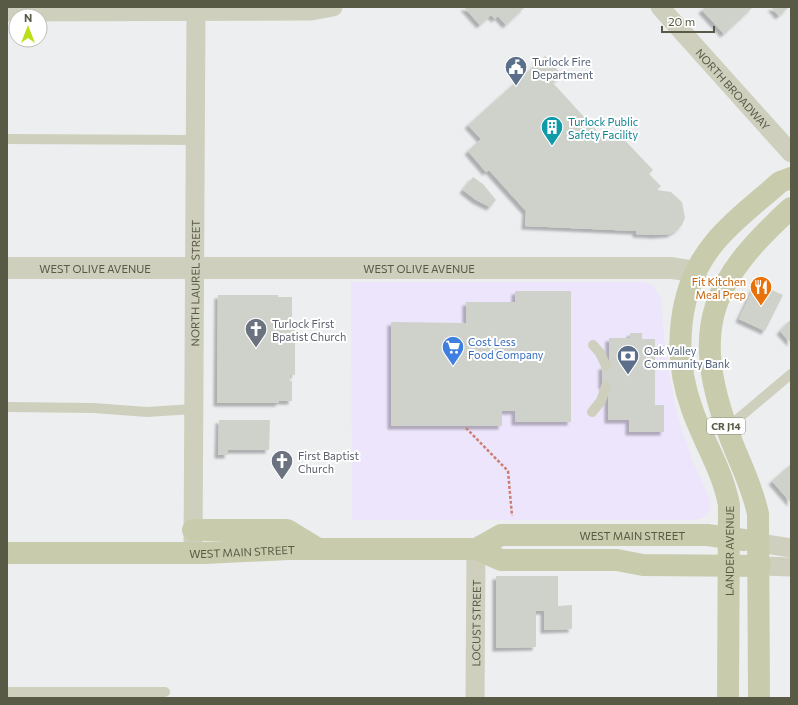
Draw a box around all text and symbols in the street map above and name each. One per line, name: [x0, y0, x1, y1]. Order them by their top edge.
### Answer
north arrow: [8, 8, 48, 48]
scale bar: [662, 8, 714, 34]
text: N: [24, 11, 32, 24]
text: 20 m: [668, 14, 695, 28]
street label: NORTH BROADWAY: [694, 46, 773, 132]
public building icon: Turlock Fire Department: [503, 54, 529, 87]
place label: Turlock Fire Department: [532, 55, 594, 81]
building icon: Turlock Public Safety Facility: [539, 114, 565, 147]
place label: Turlock Public Safety Facility: [568, 115, 639, 141]
street label: NORTH LAUREL STREET: [188, 220, 201, 346]
street label: WEST OLIVE AVENUE: [39, 262, 151, 275]
street label: WEST OLIVE AVENUE: [363, 262, 475, 275]
restaurant icon: Fit Kitchen Meal Prep: [748, 274, 774, 307]
place label: Fit Kitchen Meal Prep: [692, 275, 746, 301]
church icon: Turlock First Bpatist Church: [243, 316, 269, 349]
place label: Turlock First Bpatist Church: [272, 317, 346, 343]
supermarket icon: Cost Less Food Company: [440, 334, 466, 367]
place label: Cost Less Food Company: [468, 335, 544, 361]
bank icon: Oak Valley Community Bank: [615, 343, 641, 376]
place label: Oak Valley Community Bank: [644, 344, 730, 370]
road number: CR J14: [707, 418, 745, 434]
church icon: First Baptist Church: [269, 448, 295, 481]
place label: First Baptist Church: [298, 449, 360, 475]
street label: LANDER AVENUE: [722, 506, 735, 596]
street label: WEST MAIN STREET: [579, 529, 685, 542]
street label: WEST MAIN STREET: [189, 543, 295, 560]
street label: LOCUST STREET: [469, 579, 482, 667]

